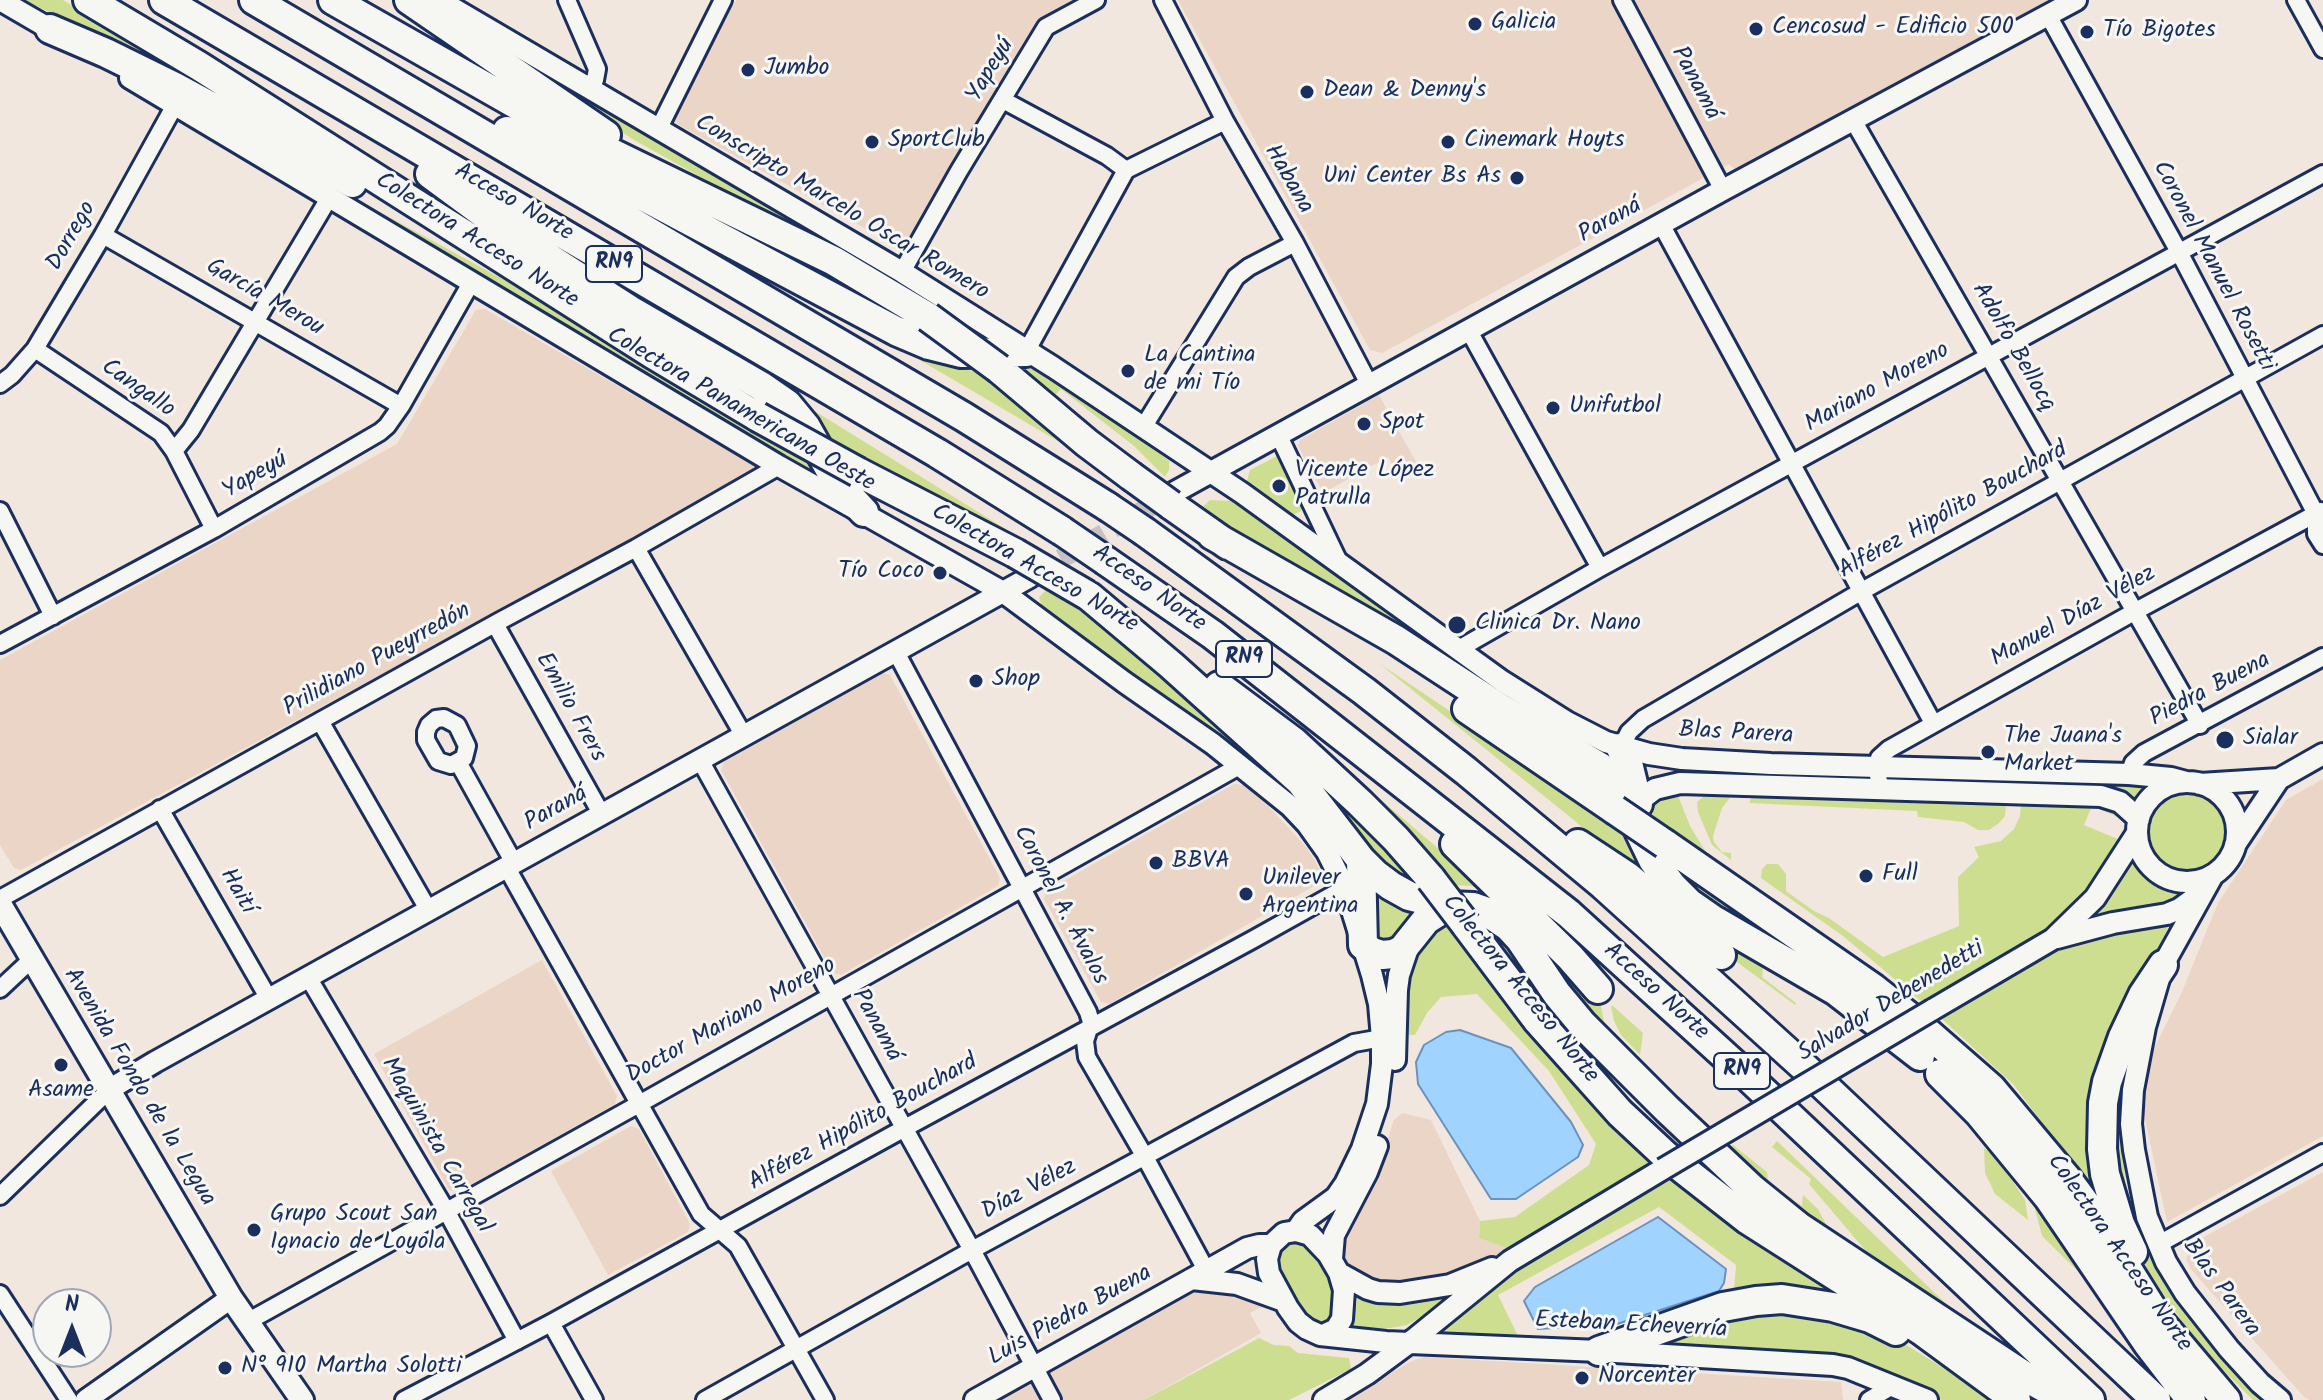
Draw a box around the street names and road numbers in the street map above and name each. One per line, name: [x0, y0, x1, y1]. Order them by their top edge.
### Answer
street label: Yapeyú: [962, 34, 1022, 108]
street label: Panamá: [1663, 42, 1725, 126]
street label: Conscripto Marcelo Oscar Romero: [689, 110, 993, 308]
street label: Habana: [1256, 140, 1318, 220]
street label: Coronel Manuel Rosetti: [2144, 157, 2280, 377]
street label: Acceso Norte: [448, 158, 578, 250]
street label: Colectora Acceso Norte: [369, 168, 583, 316]
street label: Paraná: [1574, 193, 1648, 251]
street label: Dorrego: [42, 197, 104, 277]
road number: RN9: [586, 246, 642, 282]
street label: García Merou: [200, 254, 328, 344]
street label: Adolfo Bellocq: [1964, 279, 2060, 417]
street label: Colectora Panamericana Oeste: [601, 322, 879, 500]
street label: Mariano Moreno: [1801, 337, 1955, 441]
street label: Cangallo: [94, 354, 180, 426]
street label: Alférez Hipólito Bouchard: [1835, 437, 2073, 587]
street label: Yapeyú: [218, 447, 294, 507]
street label: Colectora Acceso Norte: [925, 499, 1143, 641]
street label: Acceso Norte: [1085, 540, 1211, 640]
street label: Manuel Díaz Vélez: [1987, 561, 2161, 675]
street label: Prilidiano Pueyrredón: [279, 598, 477, 724]
road number: RN9: [1216, 641, 1272, 677]
street label: Piedra Buena: [2146, 647, 2276, 735]
street label: Emilio Frers: [527, 648, 611, 768]
street label: Blas Parera: [1678, 718, 1794, 752]
street label: Paraná: [520, 781, 594, 839]
street label: Coronel A. Ávalos: [1005, 822, 1113, 990]
street label: Haití: [212, 864, 260, 920]
street label: Colectora Acceso Norte: [1434, 890, 1604, 1090]
street label: Salvador Debenedetti: [1794, 936, 1990, 1070]
street label: Acceso Norte: [1596, 938, 1714, 1048]
street label: Doctor Mariano Moreno: [622, 952, 842, 1092]
street label: Avenida Fondo de la Legua: [55, 964, 221, 1212]
street label: Panamá: [843, 985, 907, 1067]
street label: Alférez Hipólito Bouchard: [745, 1049, 983, 1199]
street label: Maquinista Carregal: [373, 1053, 497, 1239]
road number: RN9: [1714, 1053, 1770, 1089]
street label: Colectora Acceso Norte: [2039, 1150, 2197, 1358]
street label: Díaz Vélez: [978, 1154, 1082, 1228]
street label: Blas Parera: [2175, 1234, 2265, 1344]
street label: Luis Piedra Buena: [984, 1260, 1158, 1374]
street label: Esteban Echeverría: [1534, 1308, 1728, 1346]

